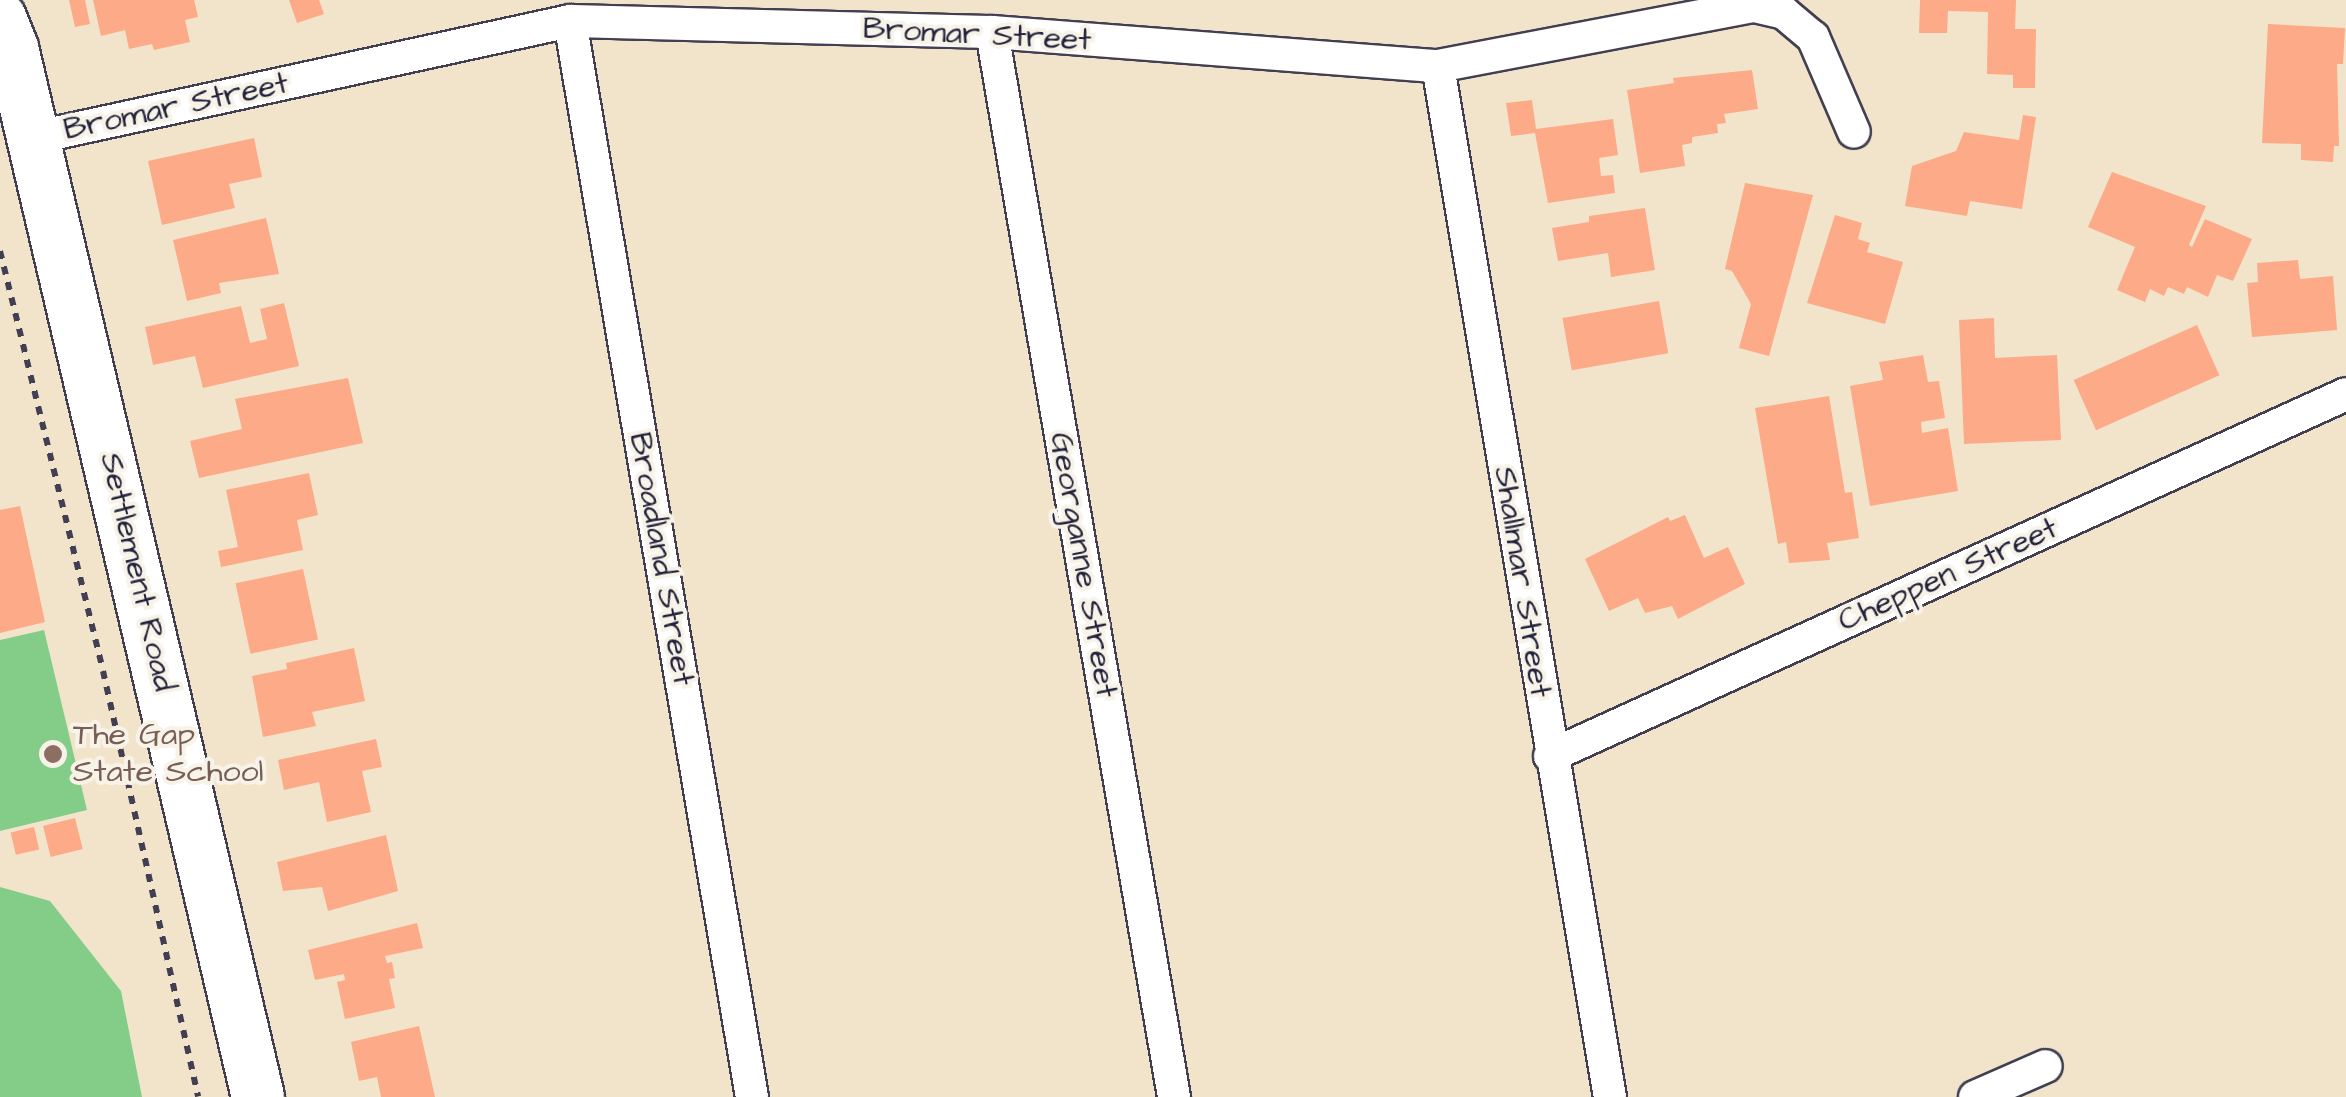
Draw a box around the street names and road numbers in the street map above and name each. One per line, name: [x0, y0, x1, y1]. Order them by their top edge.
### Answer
street label: Bromar Street: [862, 10, 1092, 60]
street label: Bromar Street: [60, 64, 292, 150]
street label: Broadland Street: [620, 429, 702, 689]
street label: Georganne Street: [1041, 429, 1125, 701]
street label: Settlement Road: [91, 449, 183, 695]
street label: Shallmar Street: [1485, 464, 1559, 700]
street label: Cheppen Street: [1832, 509, 2064, 641]

